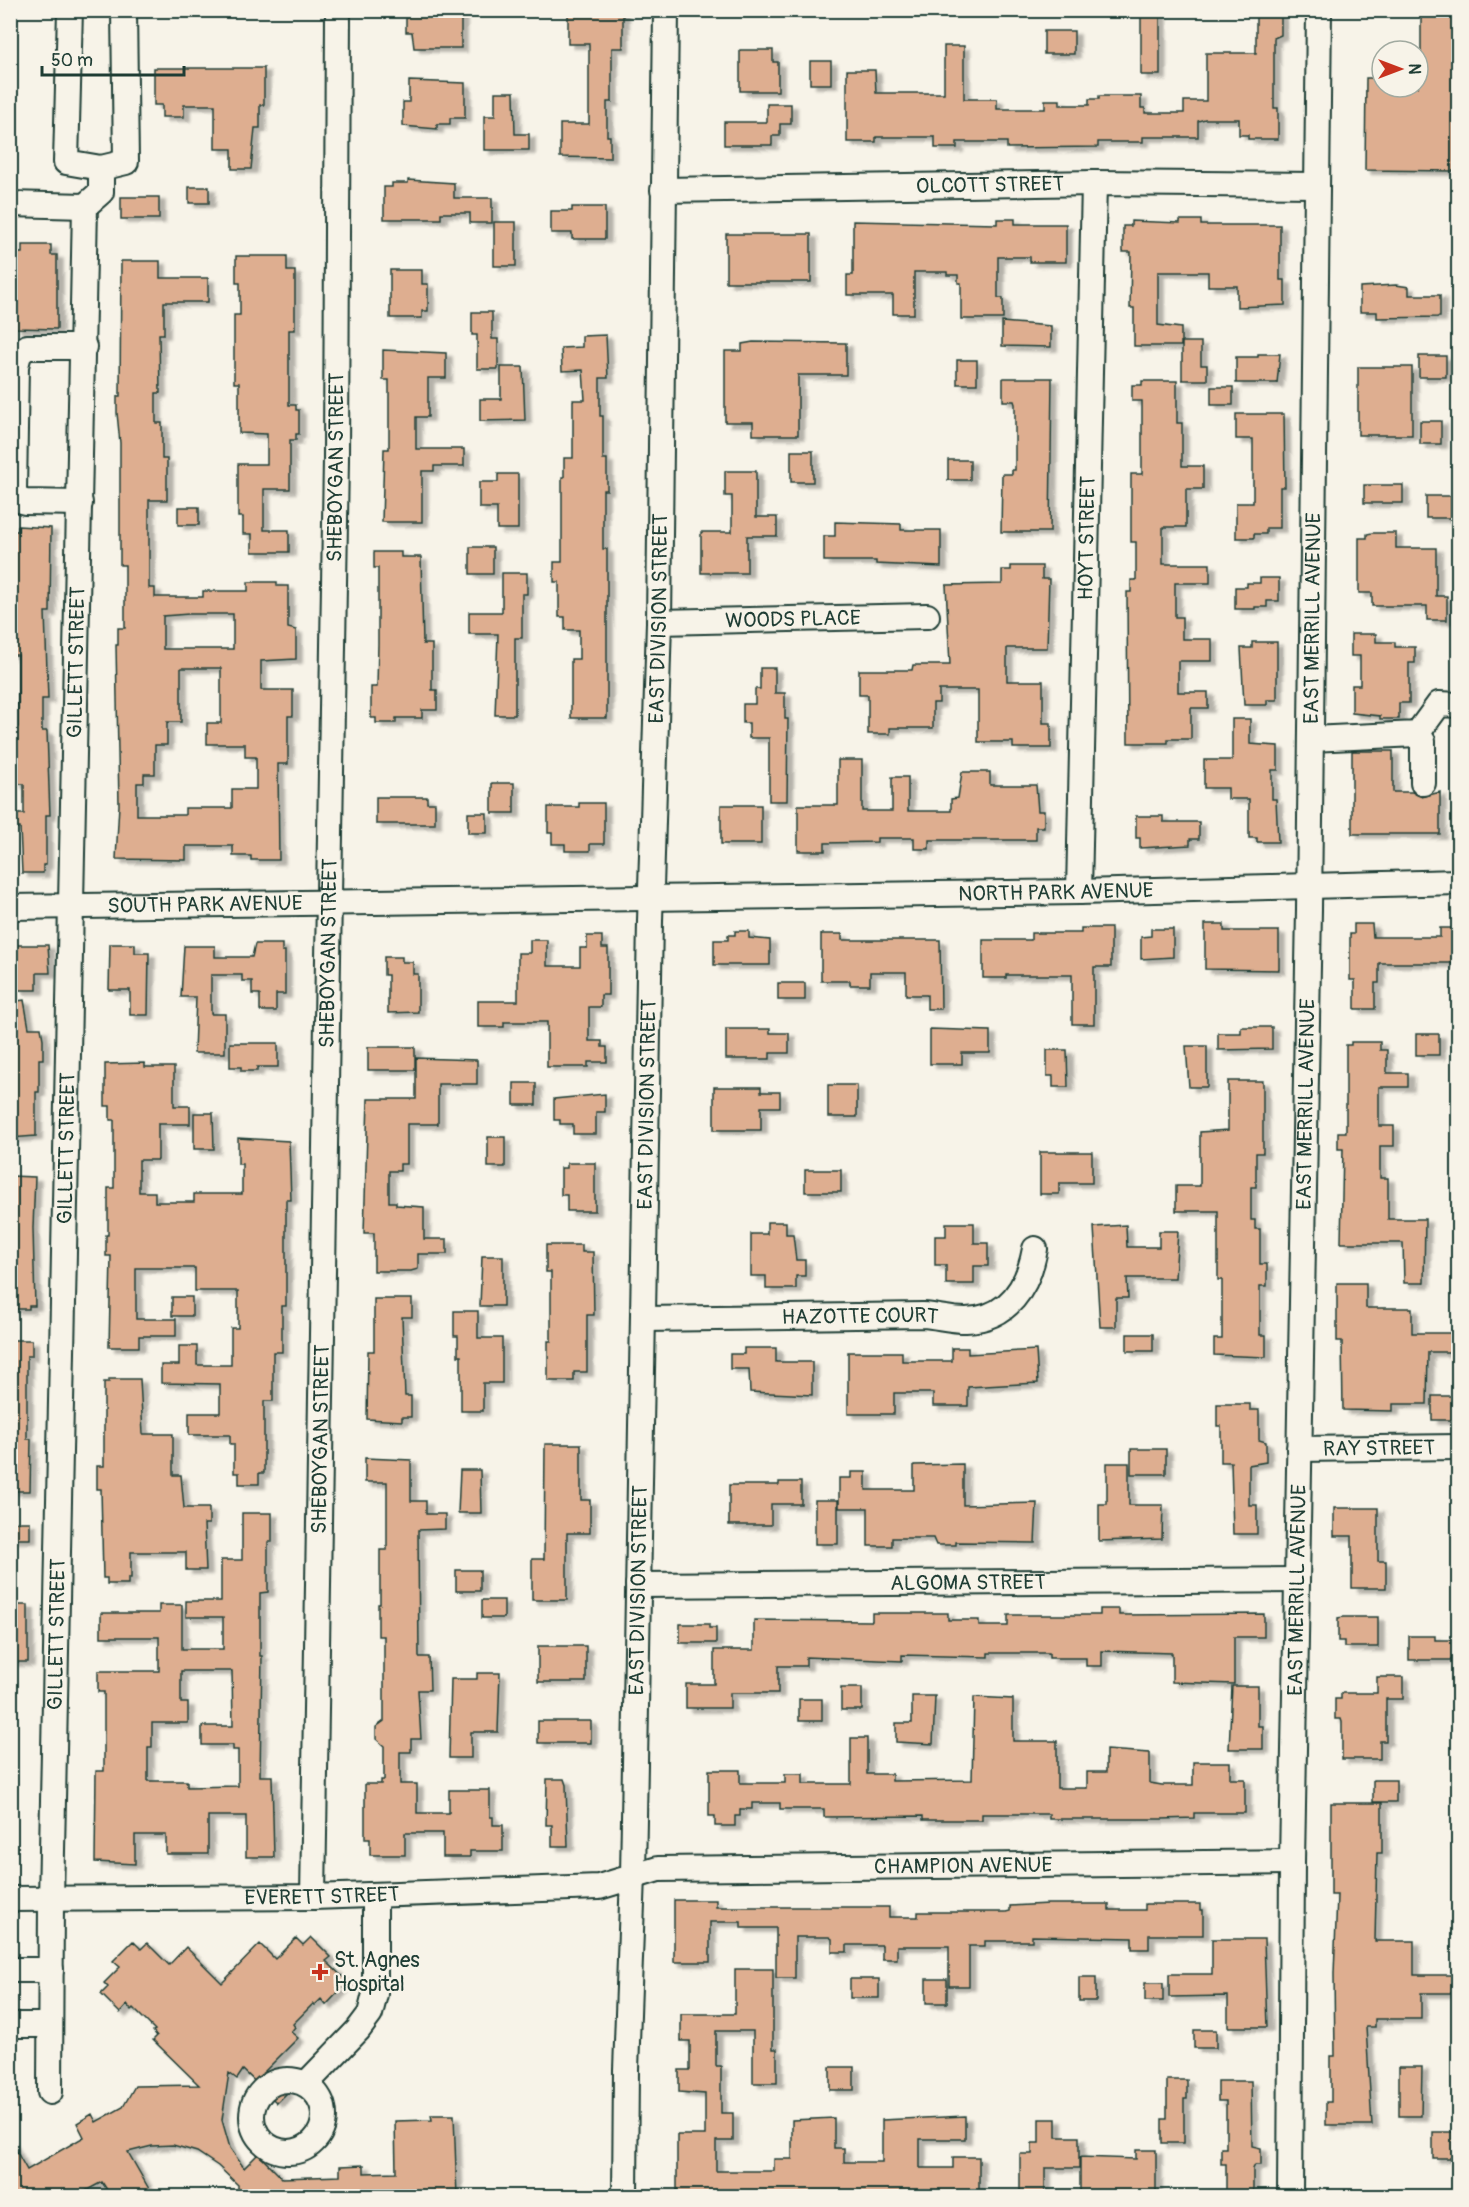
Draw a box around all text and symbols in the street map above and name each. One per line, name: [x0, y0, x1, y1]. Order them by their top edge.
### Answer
scale bar: [42, 39, 184, 77]
north arrow: [1370, 39, 1430, 99]
text: 50 m: [51, 49, 93, 72]
text: N: [1404, 64, 1424, 75]
street label: OLCOTT STREET: [916, 170, 1065, 200]
street label: SHEBOYGAN STREET: [321, 372, 350, 562]
street label: HOYT STREET: [1072, 475, 1102, 601]
street label: EAST MERRILL AVENUE: [1298, 512, 1327, 724]
street label: EAST DIVISION STREET: [643, 513, 674, 724]
street label: GILLETT STREET: [61, 586, 91, 739]
street label: WOODS PLACE: [725, 604, 861, 635]
street label: SHEBOYGAN STREET: [314, 858, 344, 1048]
street label: NORTH PARK AVENUE: [958, 877, 1154, 908]
street label: SOUTH PARK AVENUE: [107, 890, 303, 920]
street label: EAST DIVISION STREET: [632, 998, 663, 1210]
street label: EAST MERRILL AVENUE: [1291, 998, 1321, 1210]
street label: GILLETT STREET: [52, 1072, 82, 1224]
street label: HAZOTTE COURT: [781, 1302, 940, 1331]
street label: SHEBOYGAN STREET: [306, 1344, 336, 1534]
street label: RAY STREET: [1323, 1434, 1436, 1463]
street label: EAST DIVISION STREET: [623, 1484, 654, 1696]
street label: EAST MERRILL AVENUE: [1282, 1484, 1313, 1696]
street label: GILLETT STREET: [42, 1557, 72, 1710]
street label: ALGOMA STREET: [890, 1569, 1046, 1597]
street label: CHAMPION AVENUE: [874, 1852, 1053, 1881]
street label: EVERETT STREET: [244, 1881, 400, 1911]
place label: St. Agnes Hospital: [334, 1947, 420, 1998]
marker: St. Agnes Hospital: [311, 1963, 329, 1981]

